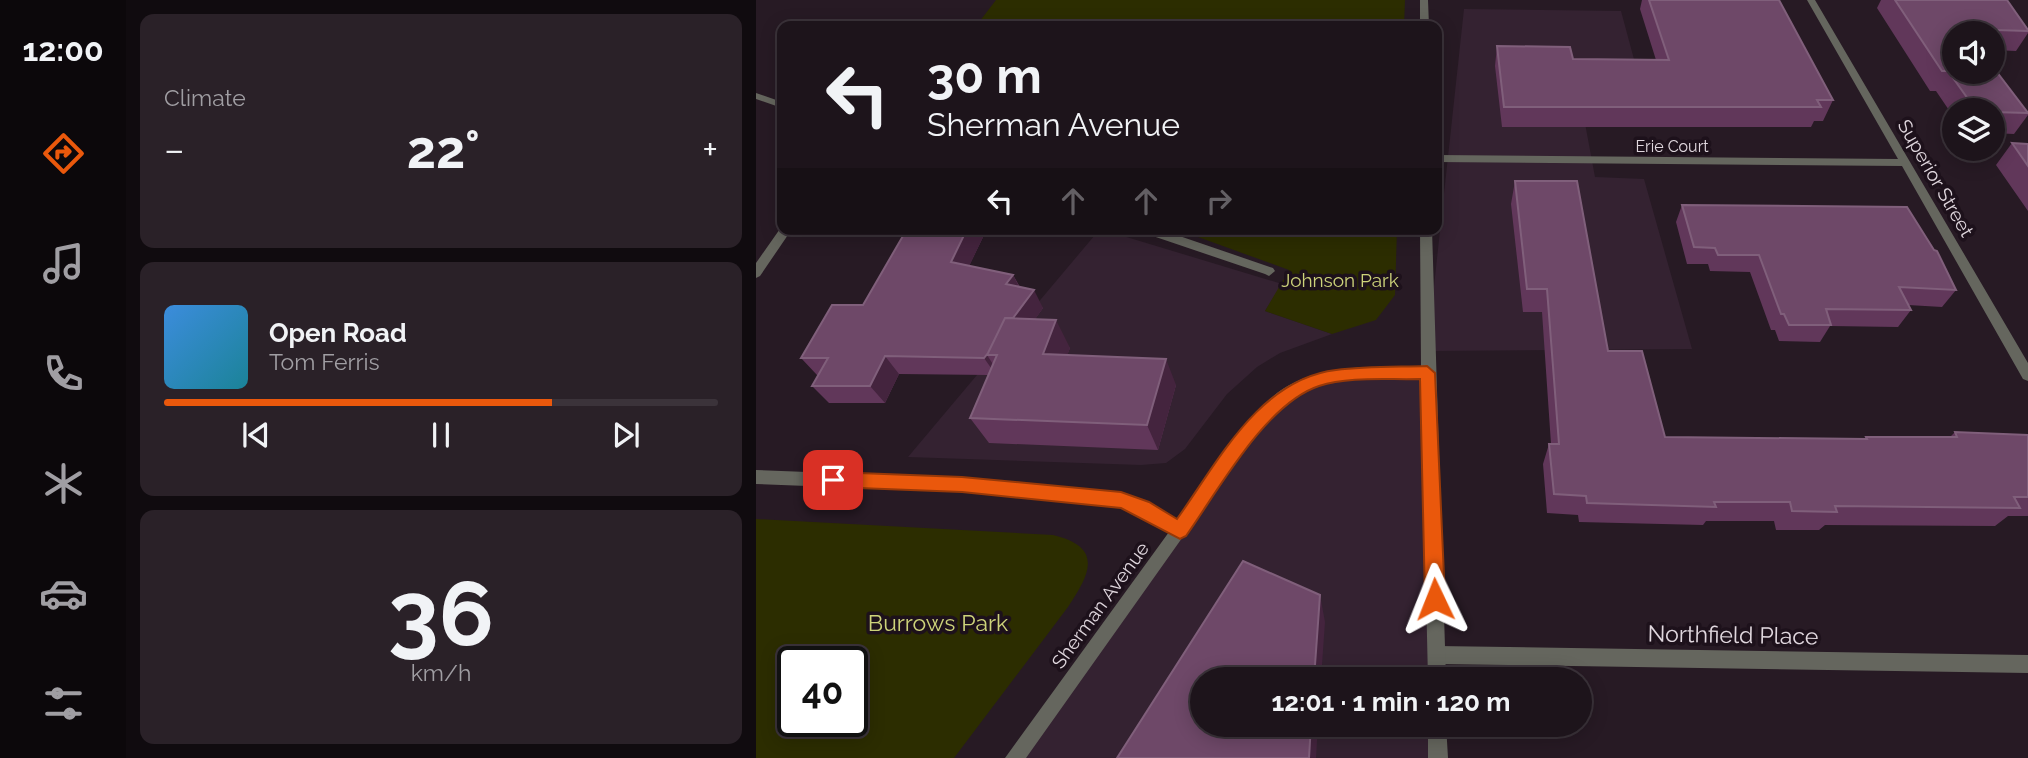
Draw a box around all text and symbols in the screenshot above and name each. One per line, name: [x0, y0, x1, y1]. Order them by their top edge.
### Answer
map controls: [1942, 21, 2005, 161]
button: sound: [1942, 21, 2005, 84]
text: 12:00: [22, 31, 104, 68]
text: 30 m: [927, 47, 1042, 104]
icon: left: [812, 49, 903, 140]
text: Climate: [164, 84, 246, 111]
button: layers: [1942, 98, 2005, 161]
text: Sherman Avenue: [927, 106, 1180, 143]
street label: Superior Street: [1894, 116, 1979, 241]
text: 22°: [407, 119, 480, 180]
text: −: [164, 127, 184, 172]
text: +: [702, 127, 718, 172]
icon: directions: [39, 129, 88, 178]
street label: Erie Court: [1635, 137, 1709, 156]
icon: left: [981, 182, 1019, 220]
icon: ahead: [1054, 182, 1092, 220]
icon: ahead: [1127, 182, 1165, 220]
icon: right: [1200, 182, 1238, 220]
icon: music: [39, 239, 88, 288]
park label: Johnson Park: [1281, 269, 1399, 291]
text: Open Road: [269, 318, 407, 348]
text: Tom Ferris: [269, 348, 380, 375]
icon: phone: [39, 349, 88, 398]
icon: previous: [237, 416, 275, 454]
icon: pause: [422, 416, 460, 454]
icon: next: [607, 416, 645, 454]
pin: [803, 450, 863, 510]
icon: climate: [39, 459, 88, 508]
icon: arrive: [814, 461, 852, 499]
street label: Sherman Avenue: [1047, 538, 1153, 672]
text: 36: [388, 560, 494, 667]
position arrow: [1398, 562, 1472, 636]
icon: car: [39, 569, 88, 618]
park label: Burrows Park: [868, 609, 1008, 636]
street label: Northfield Place: [1647, 620, 1819, 649]
speed limit sign: 40: [777, 646, 868, 737]
text: km/h: [411, 659, 471, 686]
icon: filters: [39, 679, 88, 728]
text: 12:01 · 1 min · 120 m: [1272, 687, 1510, 717]

